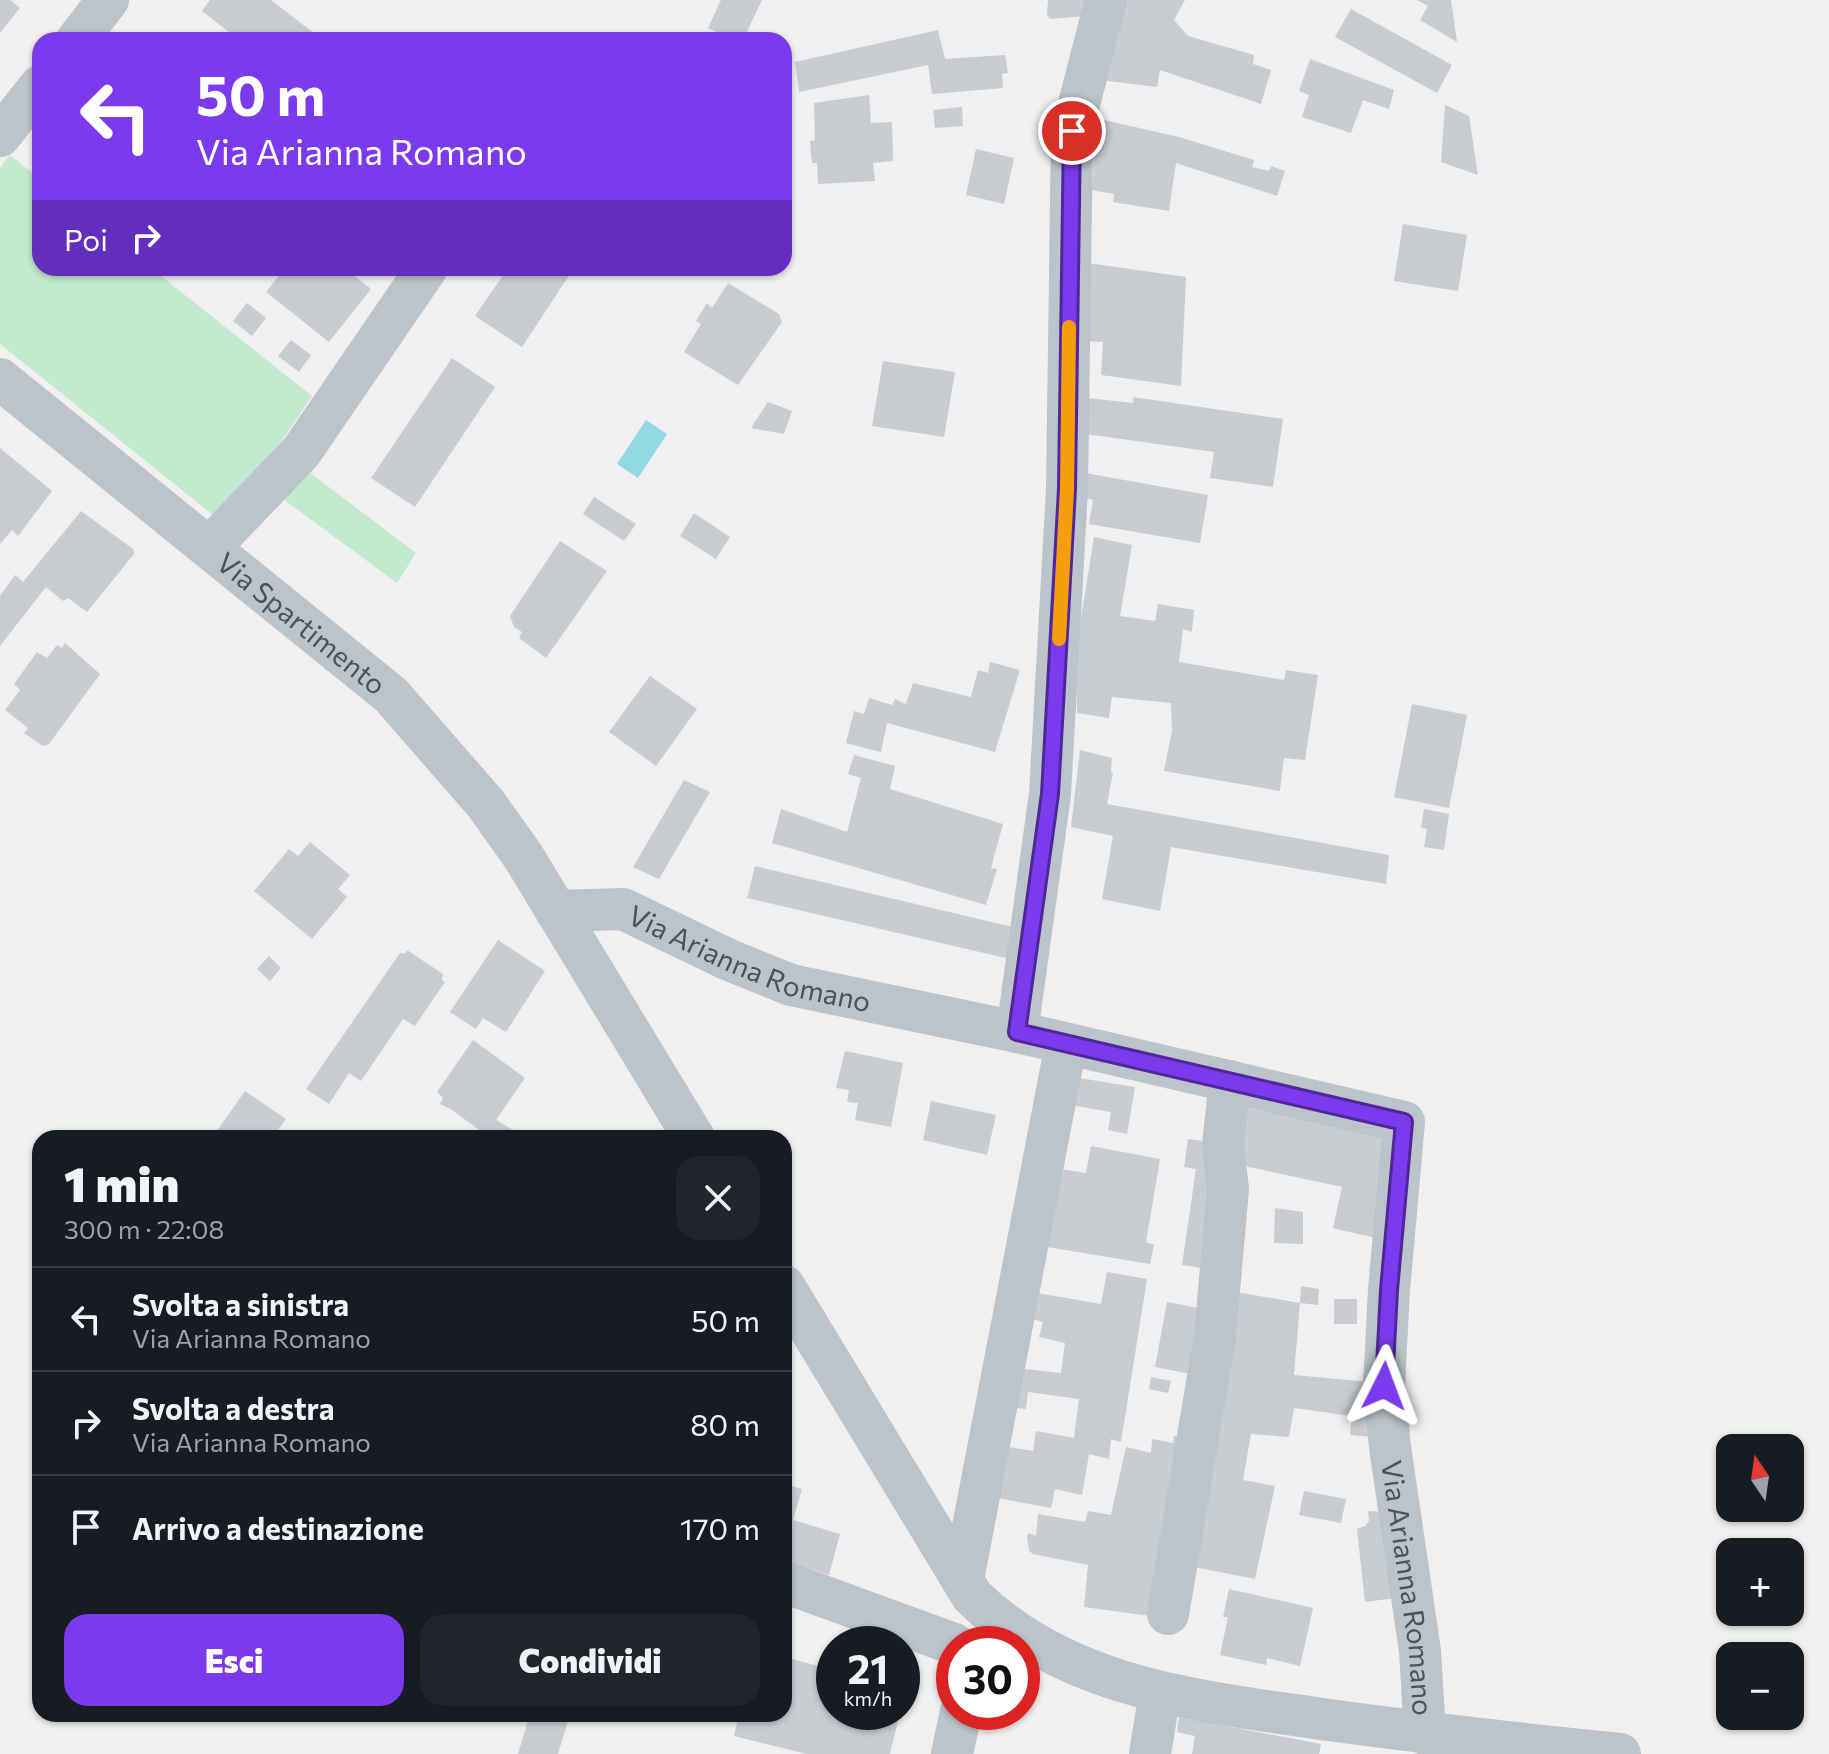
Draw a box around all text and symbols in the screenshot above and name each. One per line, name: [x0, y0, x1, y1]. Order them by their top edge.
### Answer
text: 50 m: [196, 59, 325, 128]
icon: left: [64, 64, 168, 168]
pin: [1038, 97, 1106, 165]
icon: arrive: [1050, 109, 1094, 153]
text: Via Arianna Romano: [196, 128, 527, 172]
icon: right: [124, 216, 168, 260]
text: Poi: [64, 220, 108, 257]
street label: Via Spartimento: [210, 545, 393, 701]
street label: Via Arianna Romano: [623, 897, 874, 1018]
text: 1 min: [64, 1153, 179, 1212]
button: close: [676, 1156, 760, 1240]
text: 300 m · 22:08: [64, 1213, 224, 1244]
text: Svolta a sinistra: [132, 1285, 349, 1322]
icon: left: [64, 1297, 108, 1341]
text: 50 m: [691, 1301, 760, 1338]
text: Via Arianna Romano: [132, 1322, 371, 1353]
position arrow: [1342, 1344, 1426, 1428]
text: Svolta a destra: [132, 1389, 334, 1426]
icon: right: [64, 1401, 108, 1445]
text: 80 m: [690, 1405, 760, 1442]
text: Via Arianna Romano: [132, 1426, 371, 1457]
north arrow: [1716, 1434, 1804, 1522]
map controls: [1716, 1434, 1804, 1730]
street label: Via Arianna Romano: [1375, 1458, 1441, 1717]
icon: arrive: [64, 1505, 108, 1549]
text: Arrivo a destinazione: [132, 1509, 424, 1546]
text: 170 m: [680, 1509, 760, 1546]
button: +: [1716, 1538, 1804, 1626]
button: Esci: [64, 1614, 404, 1706]
button: Condividi: [420, 1614, 760, 1706]
speed limit sign: 30: [936, 1626, 1040, 1730]
button: −: [1716, 1642, 1804, 1730]
text: 21: [848, 1643, 888, 1692]
text: km/h: [844, 1686, 892, 1710]

